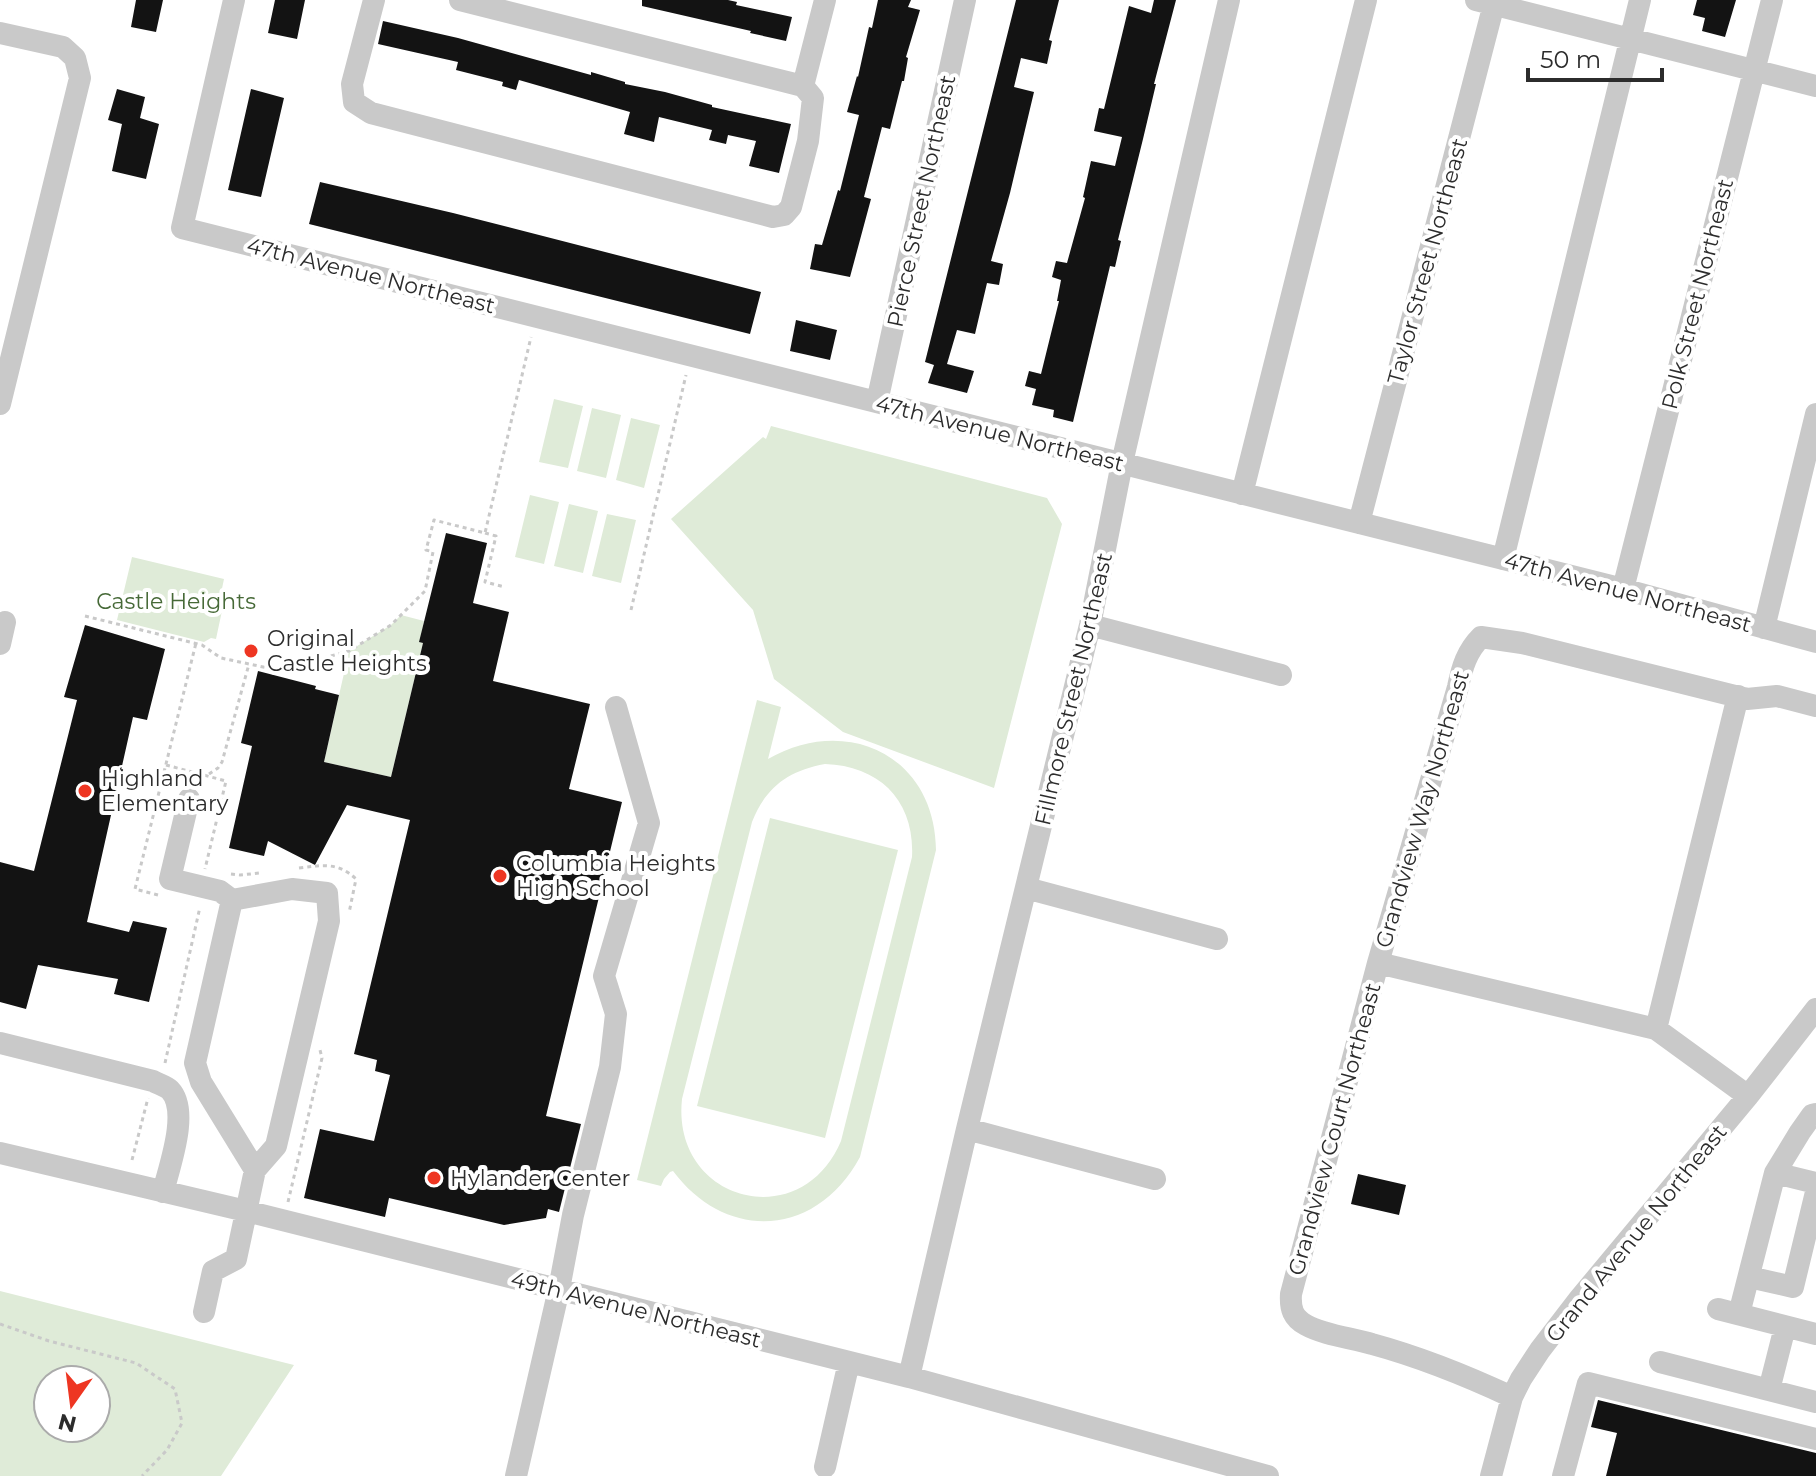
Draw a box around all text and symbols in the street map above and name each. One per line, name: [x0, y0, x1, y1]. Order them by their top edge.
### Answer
scale bar: [1528, 32, 1662, 82]
text: 50 m: [1540, 45, 1601, 74]
street label: Pierce Street Northeast: [882, 72, 961, 330]
street label: Taylor Street Northeast: [1382, 135, 1473, 387]
street label: Polk Street Northeast: [1656, 176, 1739, 412]
street label: 47th Avenue Northeast: [244, 232, 498, 319]
street label: 47th Avenue Northeast: [873, 390, 1127, 477]
street label: 47th Avenue Northeast: [1501, 546, 1754, 638]
street label: Fillmore Street Northeast: [1029, 550, 1118, 828]
park label: Castle Heights: [96, 588, 256, 615]
place label: Original Castle Heights: [267, 625, 427, 677]
marker: Original Castle Heights: [242, 642, 260, 660]
street label: Grandview Way Northeast: [1370, 667, 1475, 951]
place label: Highland Elementary: [101, 765, 229, 817]
marker: Highland Elementary: [76, 782, 94, 800]
place label: Columbia Heights High School: [516, 850, 715, 902]
marker: Columbia Heights High School: [491, 867, 509, 885]
street label: Grandview Court Northeast: [1282, 980, 1387, 1278]
street label: Grand Avenue Northeast: [1540, 1119, 1733, 1348]
place label: Hylander Center: [450, 1165, 630, 1192]
marker: Hylander Center: [425, 1169, 443, 1187]
street label: 49th Avenue Northeast: [508, 1265, 764, 1354]
north arrow: [32, 1364, 112, 1444]
text: N: [55, 1408, 79, 1438]

